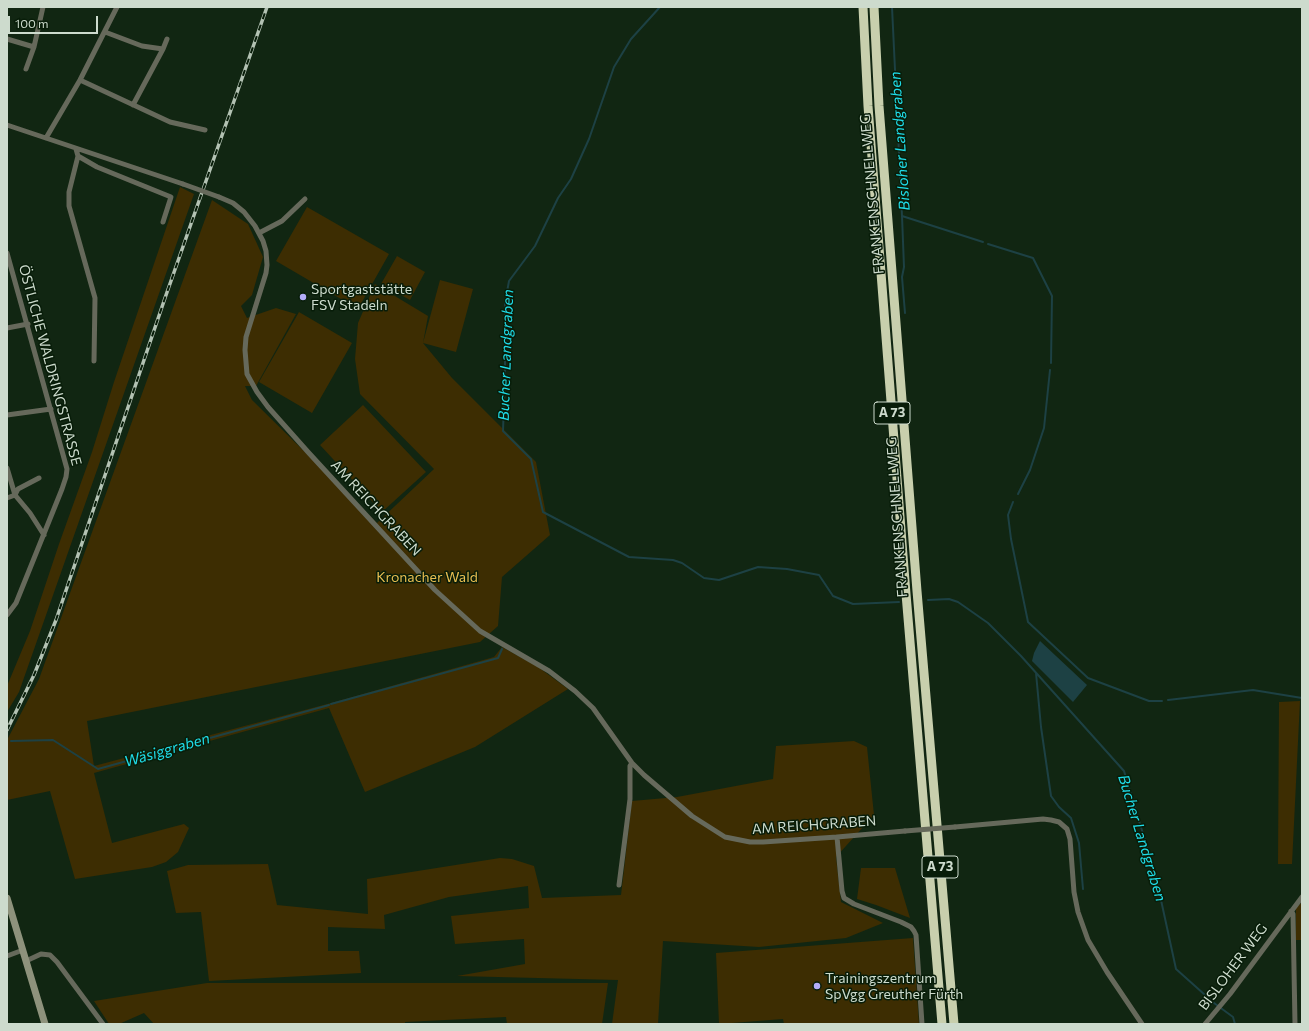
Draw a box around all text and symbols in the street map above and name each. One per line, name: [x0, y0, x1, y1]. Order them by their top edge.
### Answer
scale bar: [10, 8, 100, 34]
text: 100 m: [15, 16, 49, 30]
water label: Bisloher Landgraben: [886, 71, 914, 211]
street label: FRANKENSCHNELLWEG: [857, 113, 887, 275]
street label: ÖSTLICHE WALDRINGSTRASSE: [15, 263, 85, 467]
place label: Sportgaststätte FSV Stadeln: [311, 281, 412, 314]
water label: Bucher Landgraben: [495, 289, 517, 421]
marker: Sportgaststätte FSV Stadeln: [298, 292, 308, 302]
road number: A 73: [874, 402, 910, 424]
street label: FRANKENSCHNELLWEG: [883, 436, 911, 598]
street label: AM REICHGRABEN: [327, 457, 425, 559]
park label: Kronacher Wald: [376, 569, 478, 585]
water label: Wäsiggraben: [122, 729, 212, 771]
water label: Bucher Landgraben: [1114, 772, 1170, 904]
street label: AM REICHGRABEN: [751, 812, 877, 838]
road number: A 73: [922, 856, 958, 878]
street label: BISLOHER WEG: [1195, 920, 1271, 1014]
place label: Trainingszentrum SpVgg Greuther Fürth: [825, 970, 963, 1002]
marker: Trainingszentrum SpVgg Greuther Fürth: [812, 981, 822, 991]

